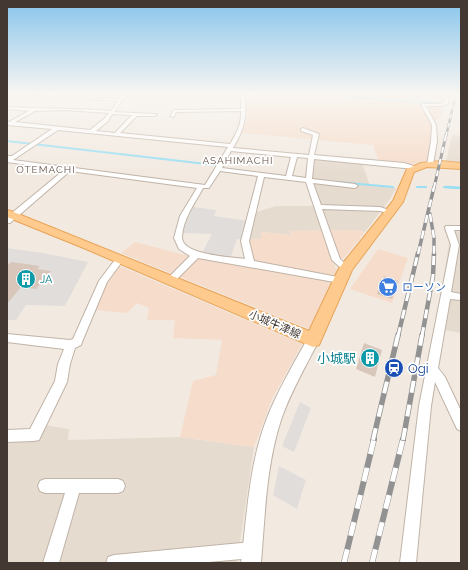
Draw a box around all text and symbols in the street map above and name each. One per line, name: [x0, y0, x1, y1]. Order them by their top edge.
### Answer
district label: ASAHIMACHI: [202, 155, 274, 166]
district label: OTEMACHI: [16, 164, 76, 175]
building icon: JA: [15, 268, 37, 290]
place label: JA: [40, 273, 53, 286]
supermarket icon: ローソン: [377, 276, 399, 298]
place label: ローソン: [402, 281, 446, 294]
street label: 小城牛津線: [247, 308, 303, 341]
building icon: 小城駅: [359, 347, 381, 369]
place label: 小城駅: [317, 351, 356, 366]
station icon: Ogi: [383, 357, 405, 379]
place label: Ogi: [408, 361, 429, 376]

